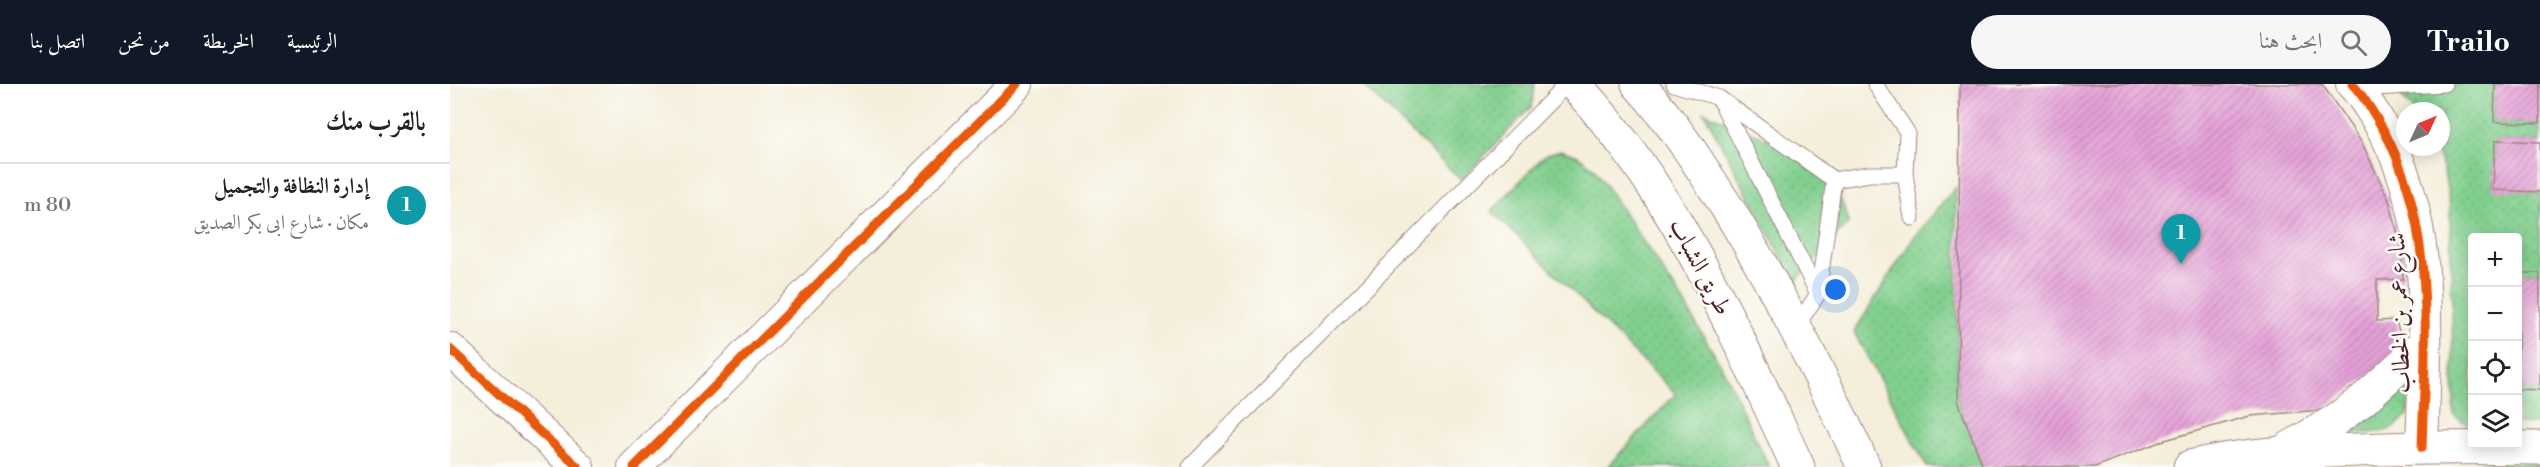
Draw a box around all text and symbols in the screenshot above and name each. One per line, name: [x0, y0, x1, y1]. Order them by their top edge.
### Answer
search box: [1971, 15, 2391, 69]
text: Trailo: [2427, 25, 2510, 60]
icon: search: [2337, 26, 2370, 59]
text: ابحث هنا: [2259, 28, 2322, 55]
text: اتصل بنا: [30, 29, 85, 55]
text: من نحن: [118, 29, 170, 55]
text: الخريطة: [203, 29, 254, 55]
text: الرئيسية: [287, 29, 337, 55]
north arrow: [2396, 102, 2450, 156]
text: بالقرب منك: [326, 106, 426, 138]
text: إدارة النظافة والتجميل: [214, 173, 369, 200]
text: 80 m: [24, 193, 71, 218]
text: 1: [402, 193, 411, 218]
text: مكان · شارع ابى بكر الصديق: [193, 211, 369, 236]
street label: طريق الشباب: [1662, 213, 1738, 321]
pin: 1: [2162, 214, 2200, 264]
street label: شارع عمر بن الخطاب: [2382, 232, 2422, 394]
map controls: [2468, 233, 2522, 449]
button: +: [2468, 233, 2522, 287]
your location: [1821, 275, 1850, 304]
button: −: [2468, 287, 2522, 341]
button: locate: [2468, 341, 2522, 395]
button: layers: [2468, 395, 2522, 449]

